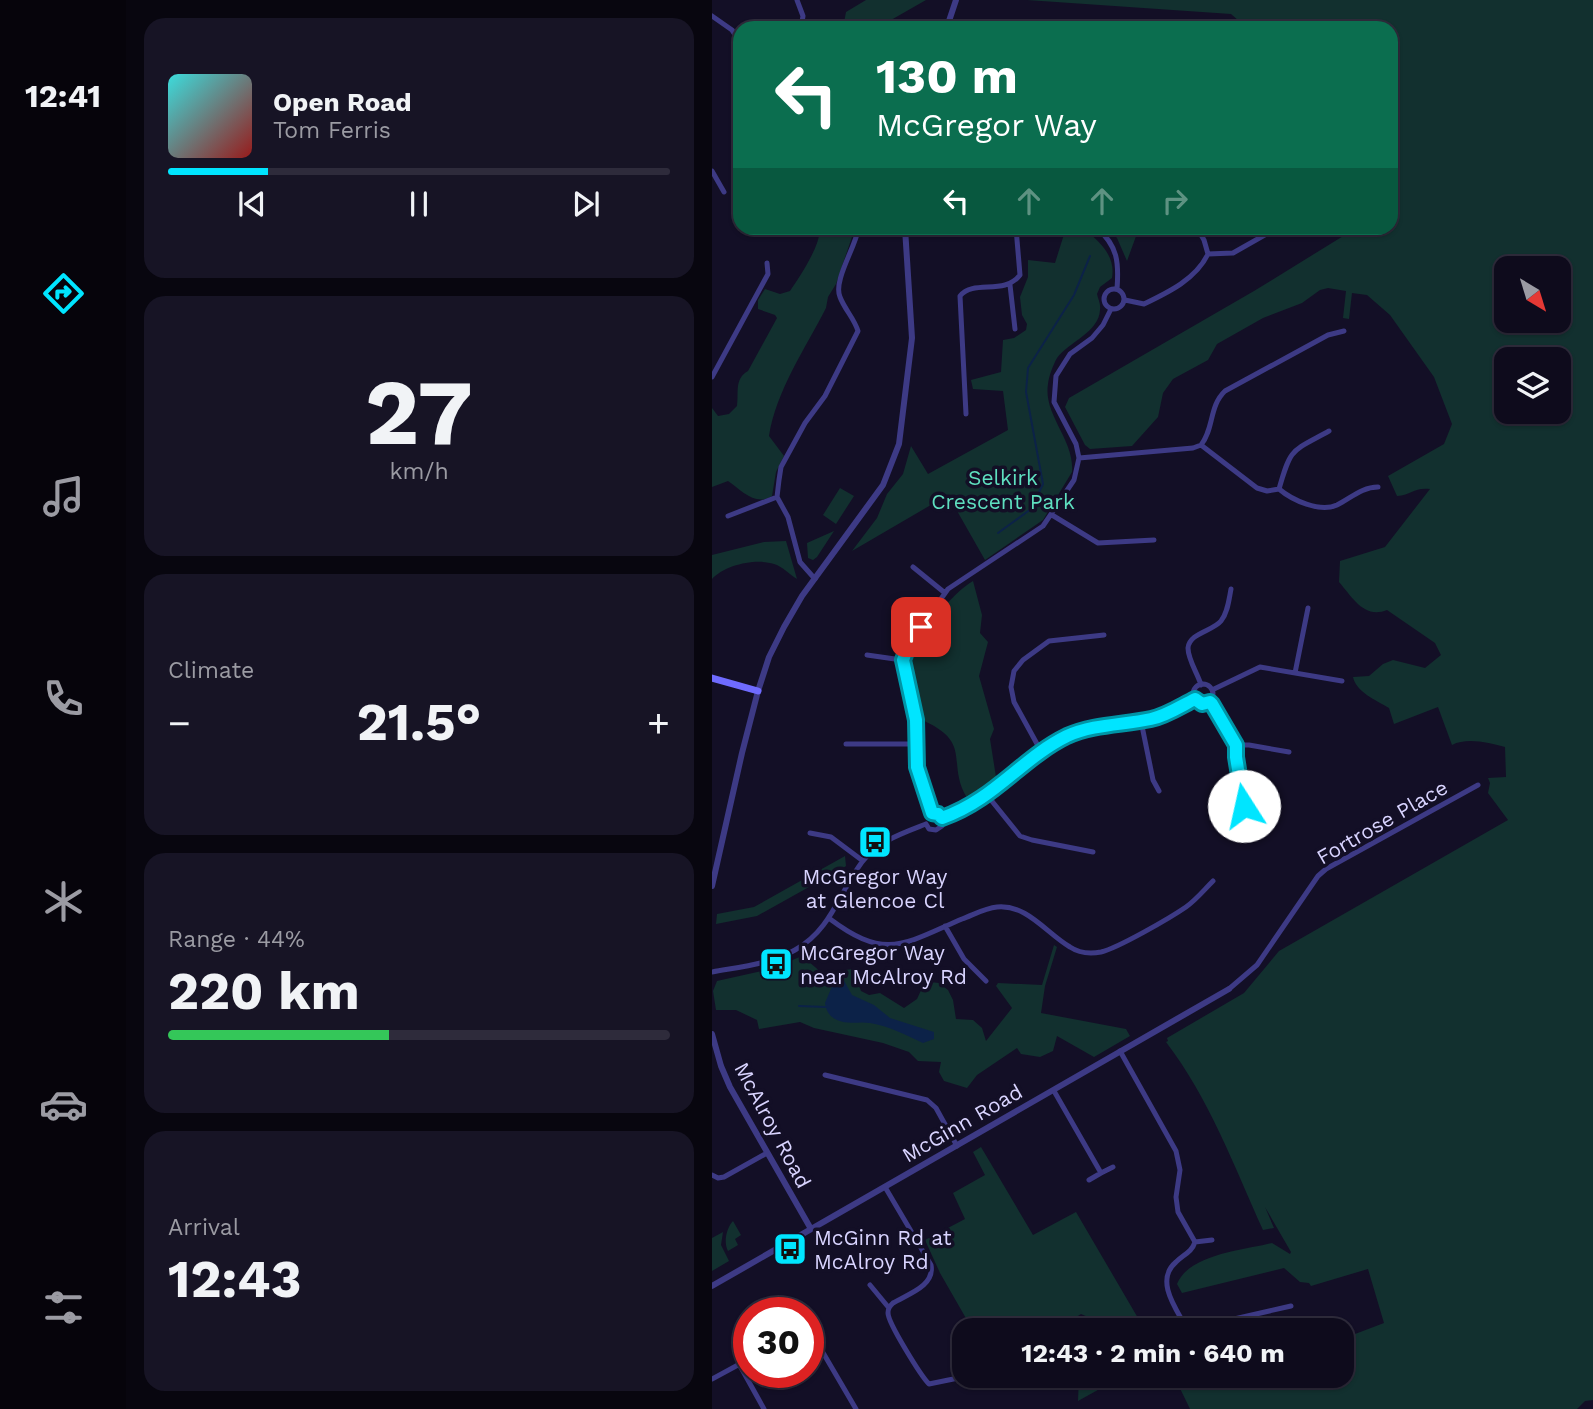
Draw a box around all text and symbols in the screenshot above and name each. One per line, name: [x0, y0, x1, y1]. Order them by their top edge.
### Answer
text: 130 m: [876, 47, 1018, 105]
icon: left: [761, 49, 852, 140]
text: 12:41: [25, 77, 101, 115]
text: Open Road: [273, 87, 411, 117]
text: McGregor Way: [876, 106, 1097, 144]
text: Tom Ferris: [273, 117, 391, 144]
icon: left: [937, 182, 975, 220]
icon: ahead: [1010, 182, 1048, 220]
icon: ahead: [1083, 182, 1121, 220]
icon: right: [1156, 182, 1194, 220]
icon: previous: [233, 185, 271, 223]
icon: pause: [400, 185, 438, 223]
icon: next: [567, 185, 605, 223]
north arrow: [1494, 256, 1571, 332]
map controls: [1494, 256, 1571, 424]
icon: directions: [39, 269, 88, 318]
button: layers: [1494, 347, 1571, 424]
text: 27: [365, 359, 473, 466]
text: km/h: [389, 458, 449, 485]
park label: Selkirk Crescent Park: [931, 465, 1075, 514]
icon: music: [39, 472, 88, 521]
pin: [891, 597, 951, 657]
icon: arrive: [902, 608, 940, 646]
text: Climate: [168, 657, 254, 684]
icon: phone: [39, 674, 88, 723]
text: 21.5°: [357, 692, 481, 753]
text: −: [168, 701, 191, 745]
text: +: [647, 701, 670, 745]
position arrow: [1207, 769, 1281, 843]
street label: Fortrose Place: [1312, 774, 1452, 870]
bus stop icon: McGregor Way at Glencoe Cl: [856, 823, 894, 861]
place label: McGregor Way at Glencoe Cl: [803, 864, 948, 913]
icon: climate: [39, 877, 88, 926]
text: Range · 44%: [168, 926, 305, 953]
place label: McGregor Way near McAlroy Rd: [800, 940, 967, 989]
bus stop icon: McGregor Way near McAlroy Rd: [757, 945, 795, 983]
text: 220 km: [168, 961, 360, 1022]
street label: McAlroy Road: [729, 1058, 817, 1192]
street label: McGinn Road: [897, 1079, 1027, 1167]
icon: car: [39, 1080, 88, 1129]
text: Arrival: [168, 1214, 240, 1241]
place label: McGinn Rd at McAlroy Rd: [814, 1225, 952, 1274]
bus stop icon: McGinn Rd at McAlroy Rd: [771, 1230, 809, 1268]
text: 12:43: [168, 1249, 302, 1310]
icon: filters: [39, 1283, 88, 1332]
speed limit sign: 30: [733, 1297, 824, 1388]
text: 12:43 · 2 min · 640 m: [1021, 1338, 1285, 1368]

